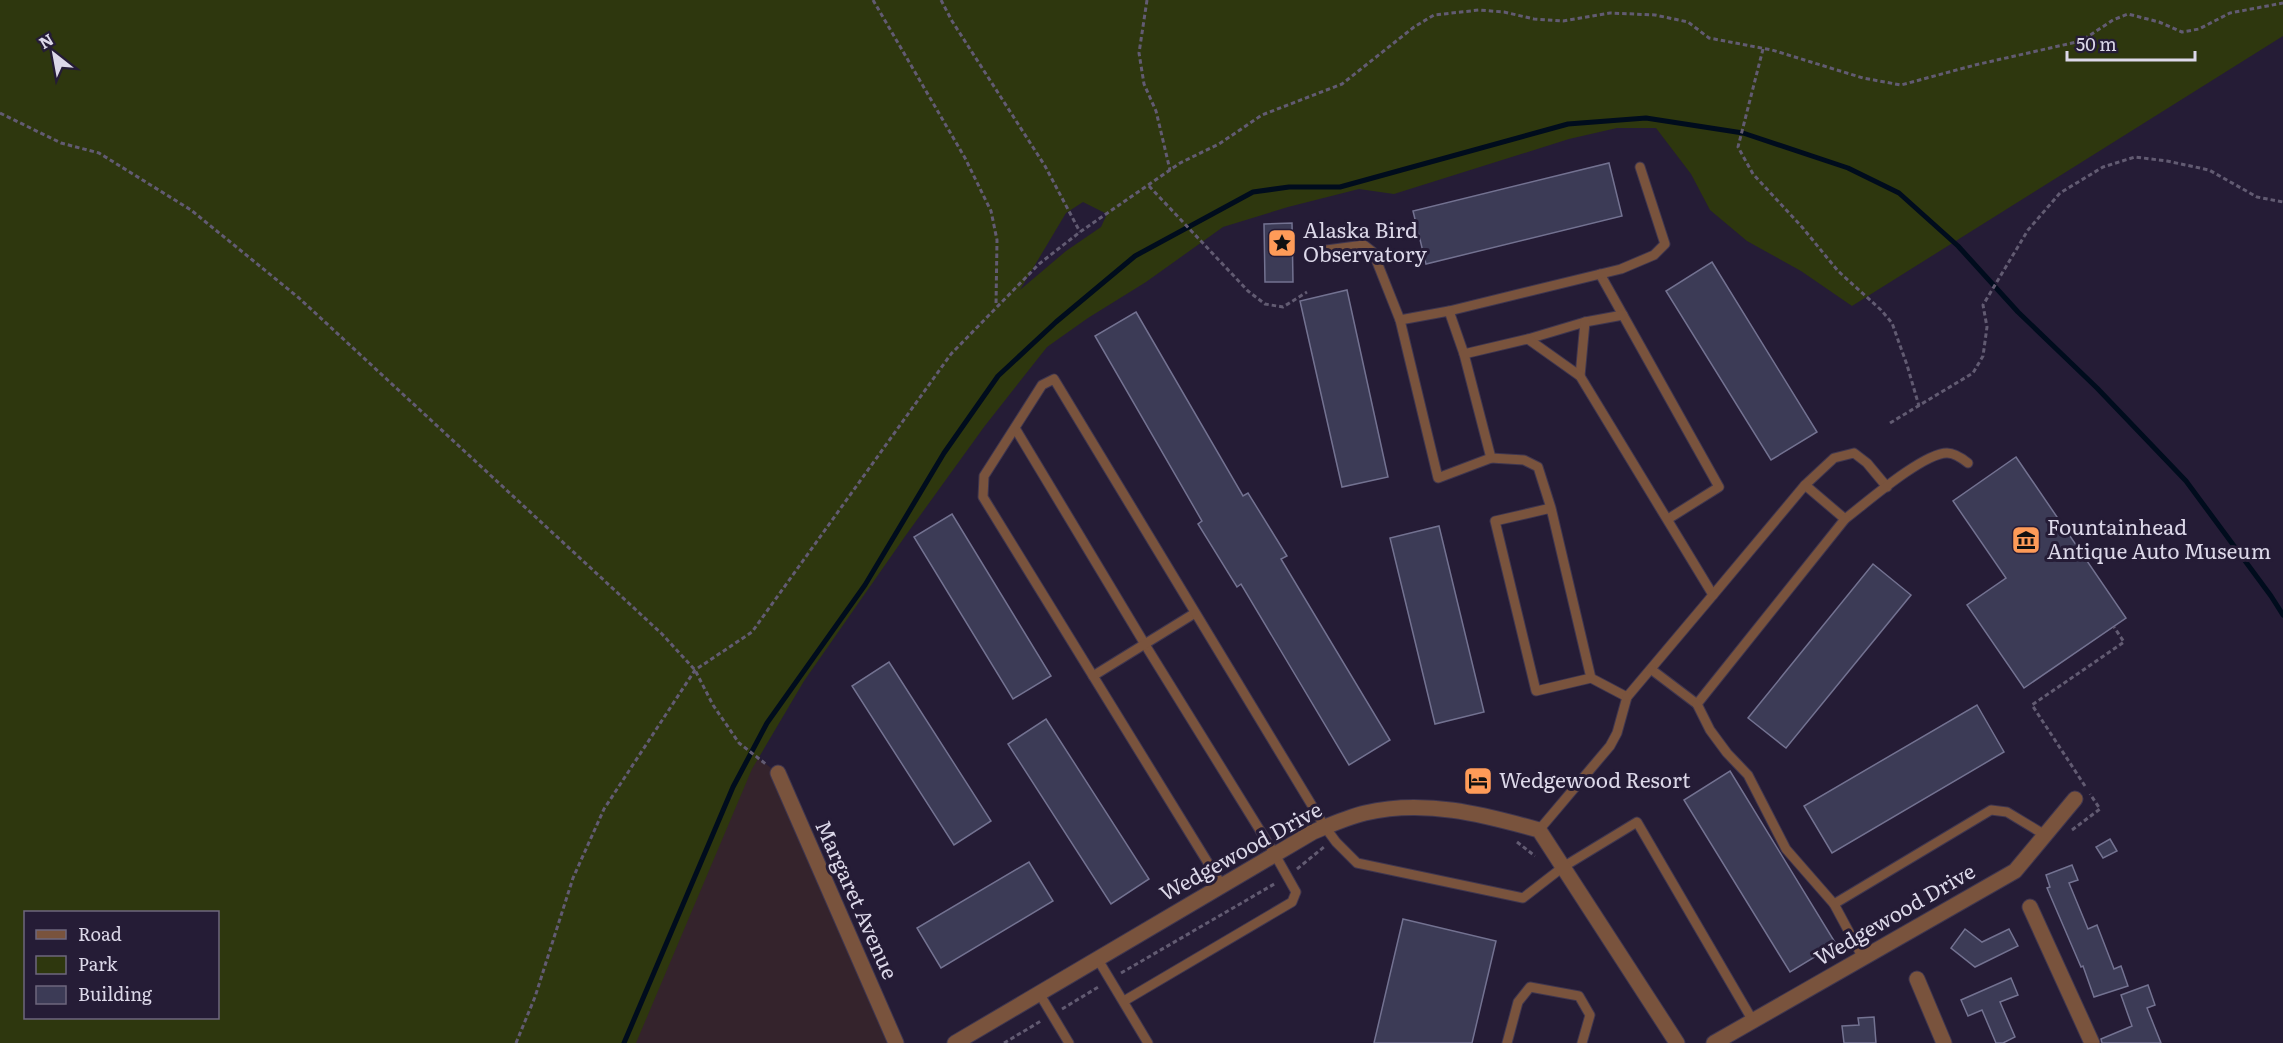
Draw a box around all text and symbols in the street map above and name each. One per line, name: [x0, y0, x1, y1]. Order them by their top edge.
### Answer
north arrow: [24, 24, 84, 84]
scale bar: [2067, 24, 2194, 62]
text: N: [34, 27, 58, 54]
text: 50 m: [2076, 30, 2117, 57]
place label: Alaska Bird Observatory: [1303, 213, 1428, 268]
place icon: Alaska Bird Observatory: [1266, 227, 1298, 259]
place label: Fountainhead Antique Auto Museum: [2047, 510, 2271, 565]
museum icon: Fountainhead Antique Auto Museum: [2010, 524, 2042, 556]
place label: Wedgewood Resort: [1499, 763, 1691, 794]
hotel icon: Wedgewood Resort: [1462, 765, 1494, 797]
street label: Wedgewood Drive: [1153, 792, 1327, 907]
street label: Margaret Avenue: [809, 815, 907, 983]
street label: Wedgewood Drive: [1807, 854, 1980, 972]
legend: [24, 911, 219, 1019]
text: Road: [78, 920, 122, 947]
text: Park: [78, 950, 119, 977]
text: Building: [78, 980, 153, 1007]

